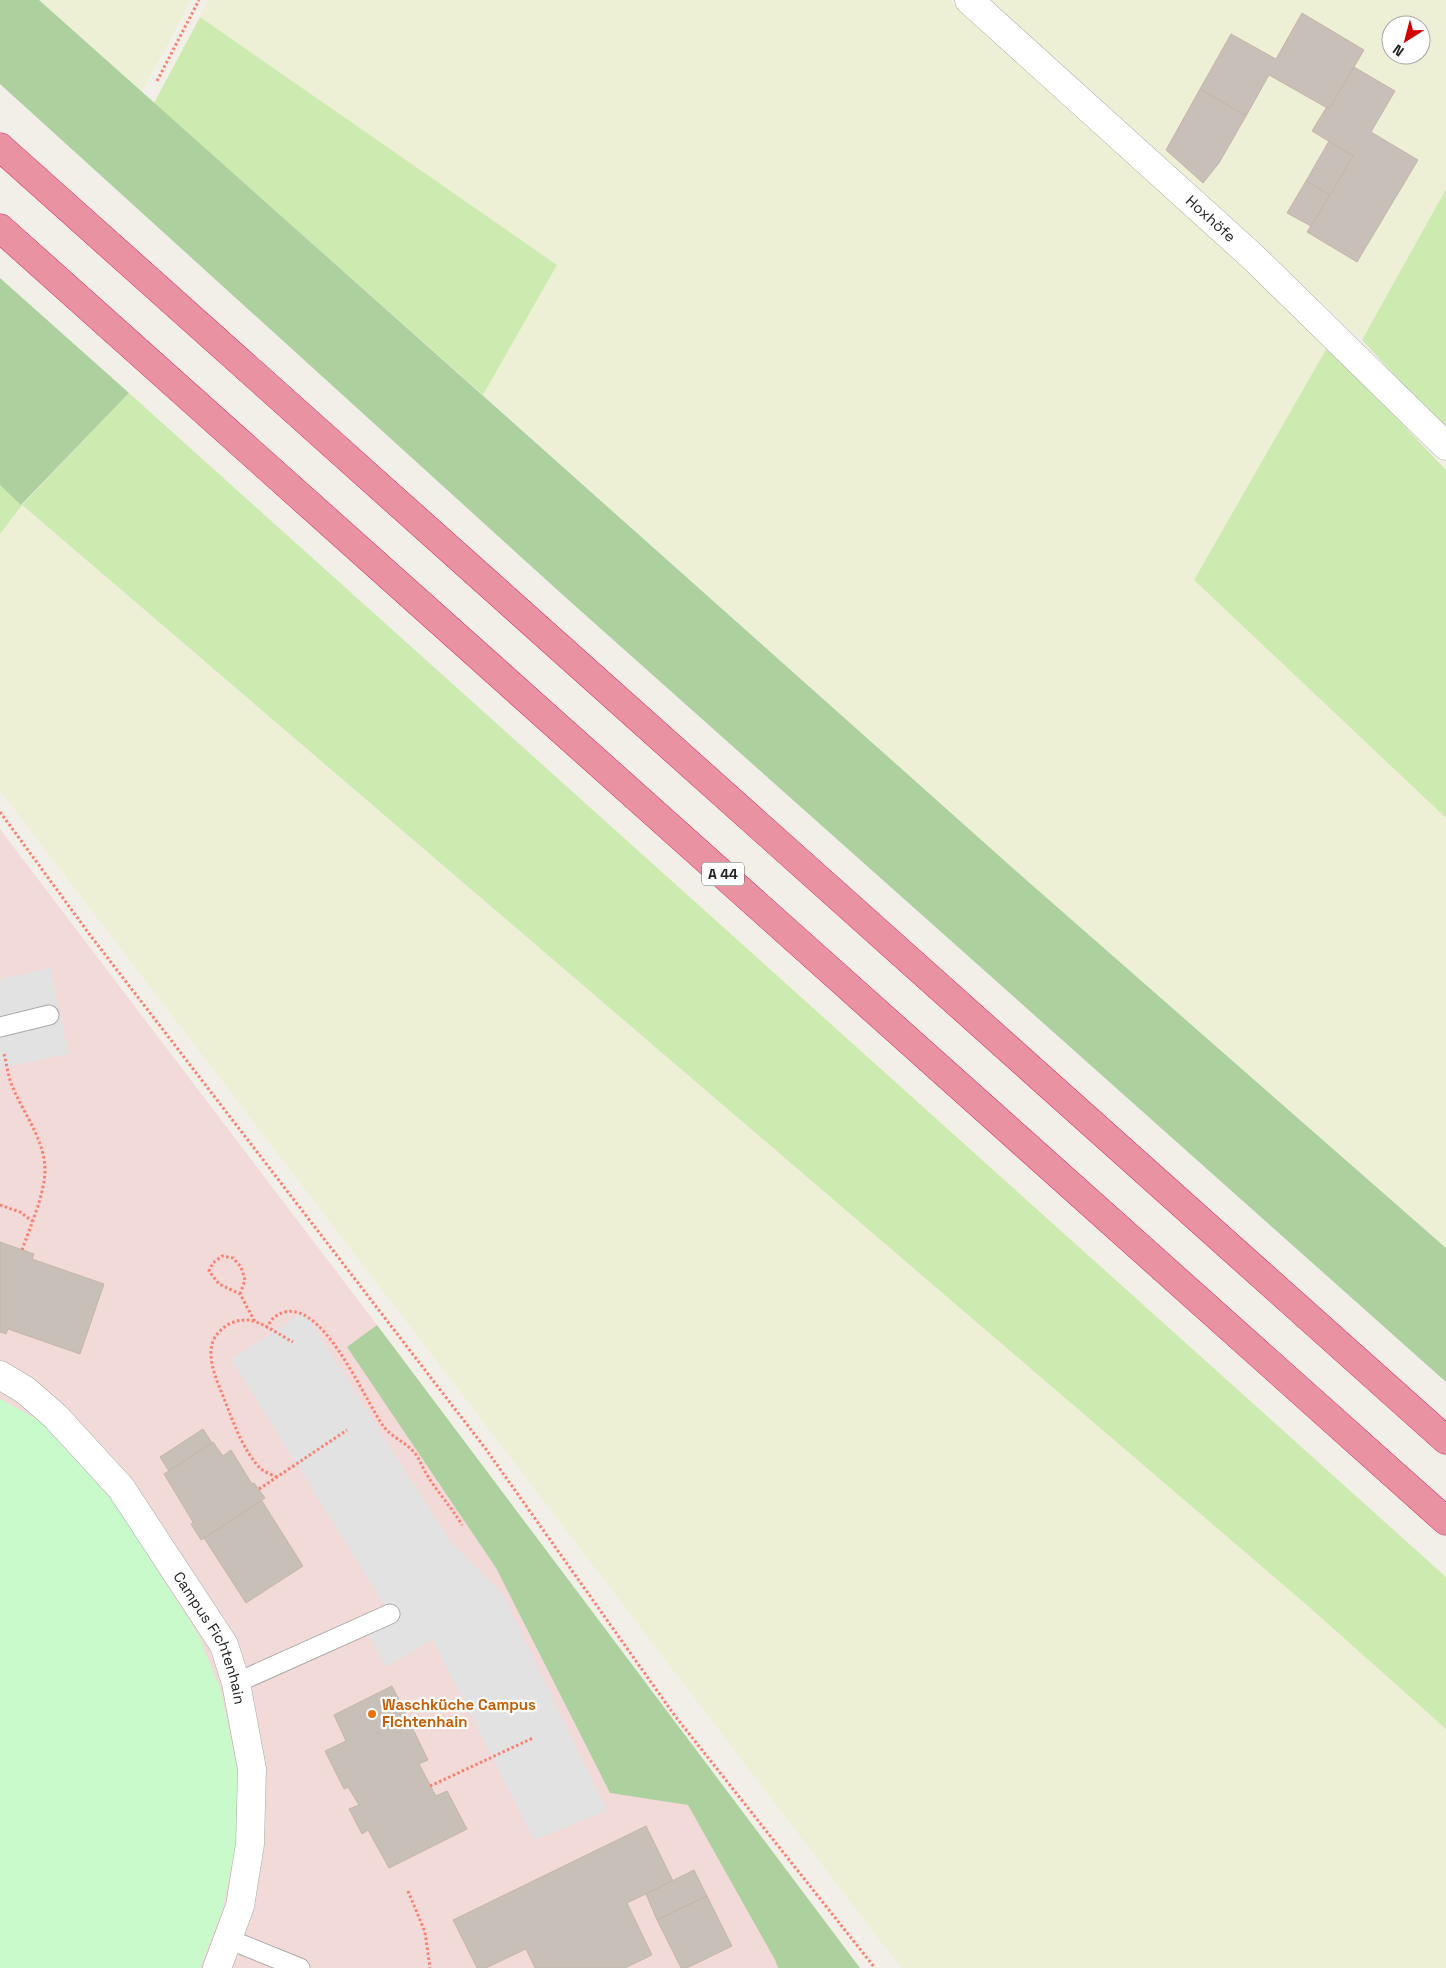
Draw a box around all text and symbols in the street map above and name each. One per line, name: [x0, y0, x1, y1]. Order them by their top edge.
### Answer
north arrow: [1381, 15, 1431, 65]
text: N: [1389, 40, 1407, 61]
street label: Hoxhöfe: [1182, 191, 1240, 246]
road number: A 44: [702, 862, 744, 886]
street label: Campus Fichtenhain: [169, 1568, 250, 1706]
place label: Waschküche Campus FIchtenhain: [382, 1695, 536, 1731]
marker: Waschküche Campus FIchtenhain: [366, 1708, 378, 1720]

